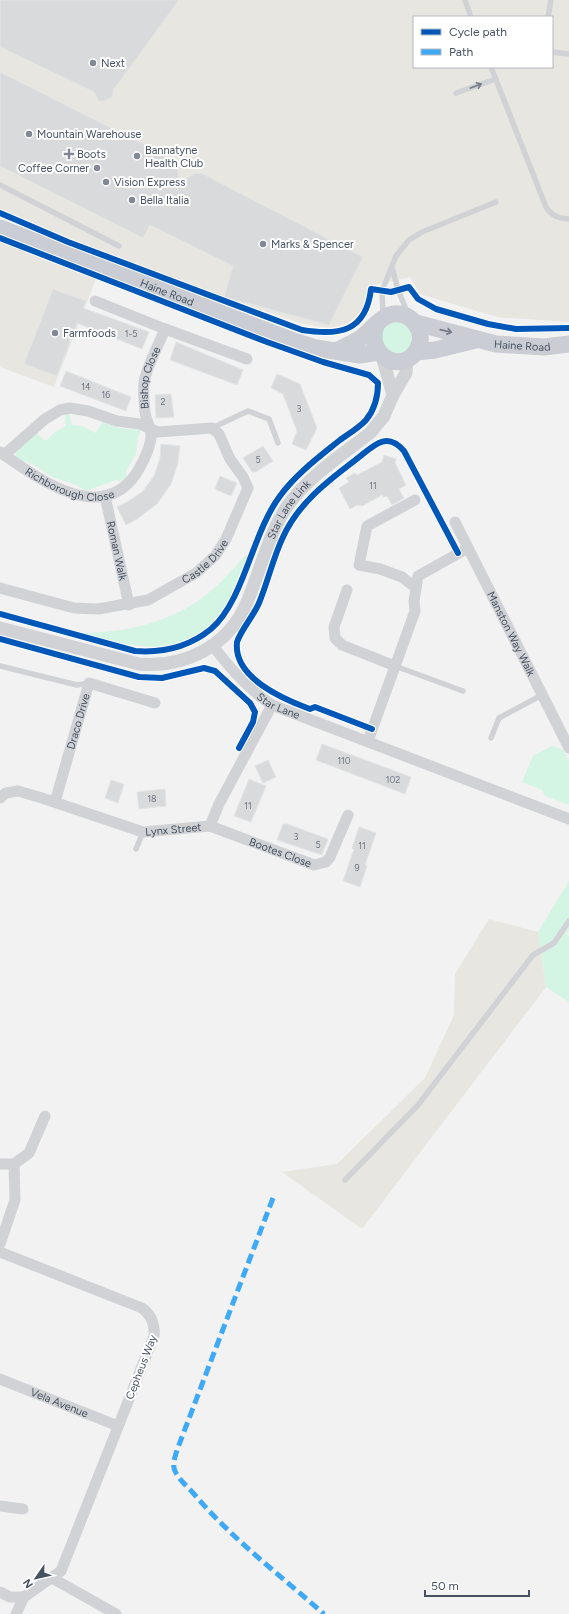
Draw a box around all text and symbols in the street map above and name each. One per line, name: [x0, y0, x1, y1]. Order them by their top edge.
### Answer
legend: [413, 16, 553, 68]
text: Cycle path: [449, 25, 507, 39]
text: Path: [449, 45, 473, 59]
place label: Next: [101, 57, 125, 70]
marker: Next: [88, 58, 98, 68]
one-way arrow: [469, 81, 481, 89]
place label: Mountain Warehouse: [37, 128, 141, 141]
marker: Mountain Warehouse: [24, 129, 34, 139]
place label: Bannatyne Health Club: [145, 144, 203, 170]
place label: Boots: [77, 148, 106, 161]
marker: Boots: [64, 149, 74, 159]
marker: Bannatyne Health Club: [132, 151, 142, 161]
place label: Coffee Corner: [18, 162, 89, 175]
marker: Coffee Corner: [92, 163, 102, 173]
place label: Vision Express: [114, 176, 185, 189]
marker: Vision Express: [101, 177, 111, 187]
place label: Bella Italia: [140, 194, 189, 207]
marker: Bella Italia: [127, 195, 137, 205]
place label: Marks & Spencer: [271, 238, 354, 251]
marker: Marks & Spencer: [258, 239, 268, 249]
street label: Haine Road: [138, 277, 196, 309]
place label: Farmfoods: [63, 327, 116, 340]
one-way arrow: [439, 327, 452, 335]
marker: Farmfoods: [50, 328, 60, 338]
house number: 1-5: [125, 328, 137, 339]
street label: Haine Road: [494, 338, 551, 354]
street label: Bishop Close: [138, 345, 163, 409]
house number: 14: [81, 381, 91, 392]
house number: 16: [102, 389, 110, 400]
house number: 2: [160, 396, 166, 407]
house number: 3: [297, 403, 302, 414]
house number: 5: [255, 454, 261, 465]
street label: Richborough Close: [23, 465, 116, 504]
street label: Star Lane Link: [265, 477, 314, 541]
house number: 11: [369, 480, 377, 491]
street label: Roman Walk: [104, 520, 130, 582]
street label: Castle Drive: [180, 537, 231, 587]
street label: Manston Way Walk: [484, 589, 538, 679]
street label: Star Lane: [254, 690, 302, 722]
street label: Draco Drive: [64, 692, 93, 751]
house number: 110: [337, 755, 351, 766]
house number: 102: [386, 774, 400, 785]
house number: 18: [147, 793, 157, 804]
house number: 11: [244, 800, 252, 811]
street label: Lynx Street: [145, 821, 202, 839]
house number: 3: [294, 831, 299, 842]
street label: Bootes Close: [247, 835, 313, 870]
house number: 5: [315, 839, 321, 850]
house number: 11: [358, 840, 366, 851]
house number: 9: [354, 862, 360, 873]
street label: Cepheus Way: [123, 1333, 160, 1401]
street label: Vela Avenue: [28, 1386, 90, 1421]
north arrow: [16, 1558, 56, 1598]
scale bar: [425, 1572, 529, 1598]
text: N: [20, 1576, 36, 1590]
text: 50 m: [431, 1579, 459, 1593]

